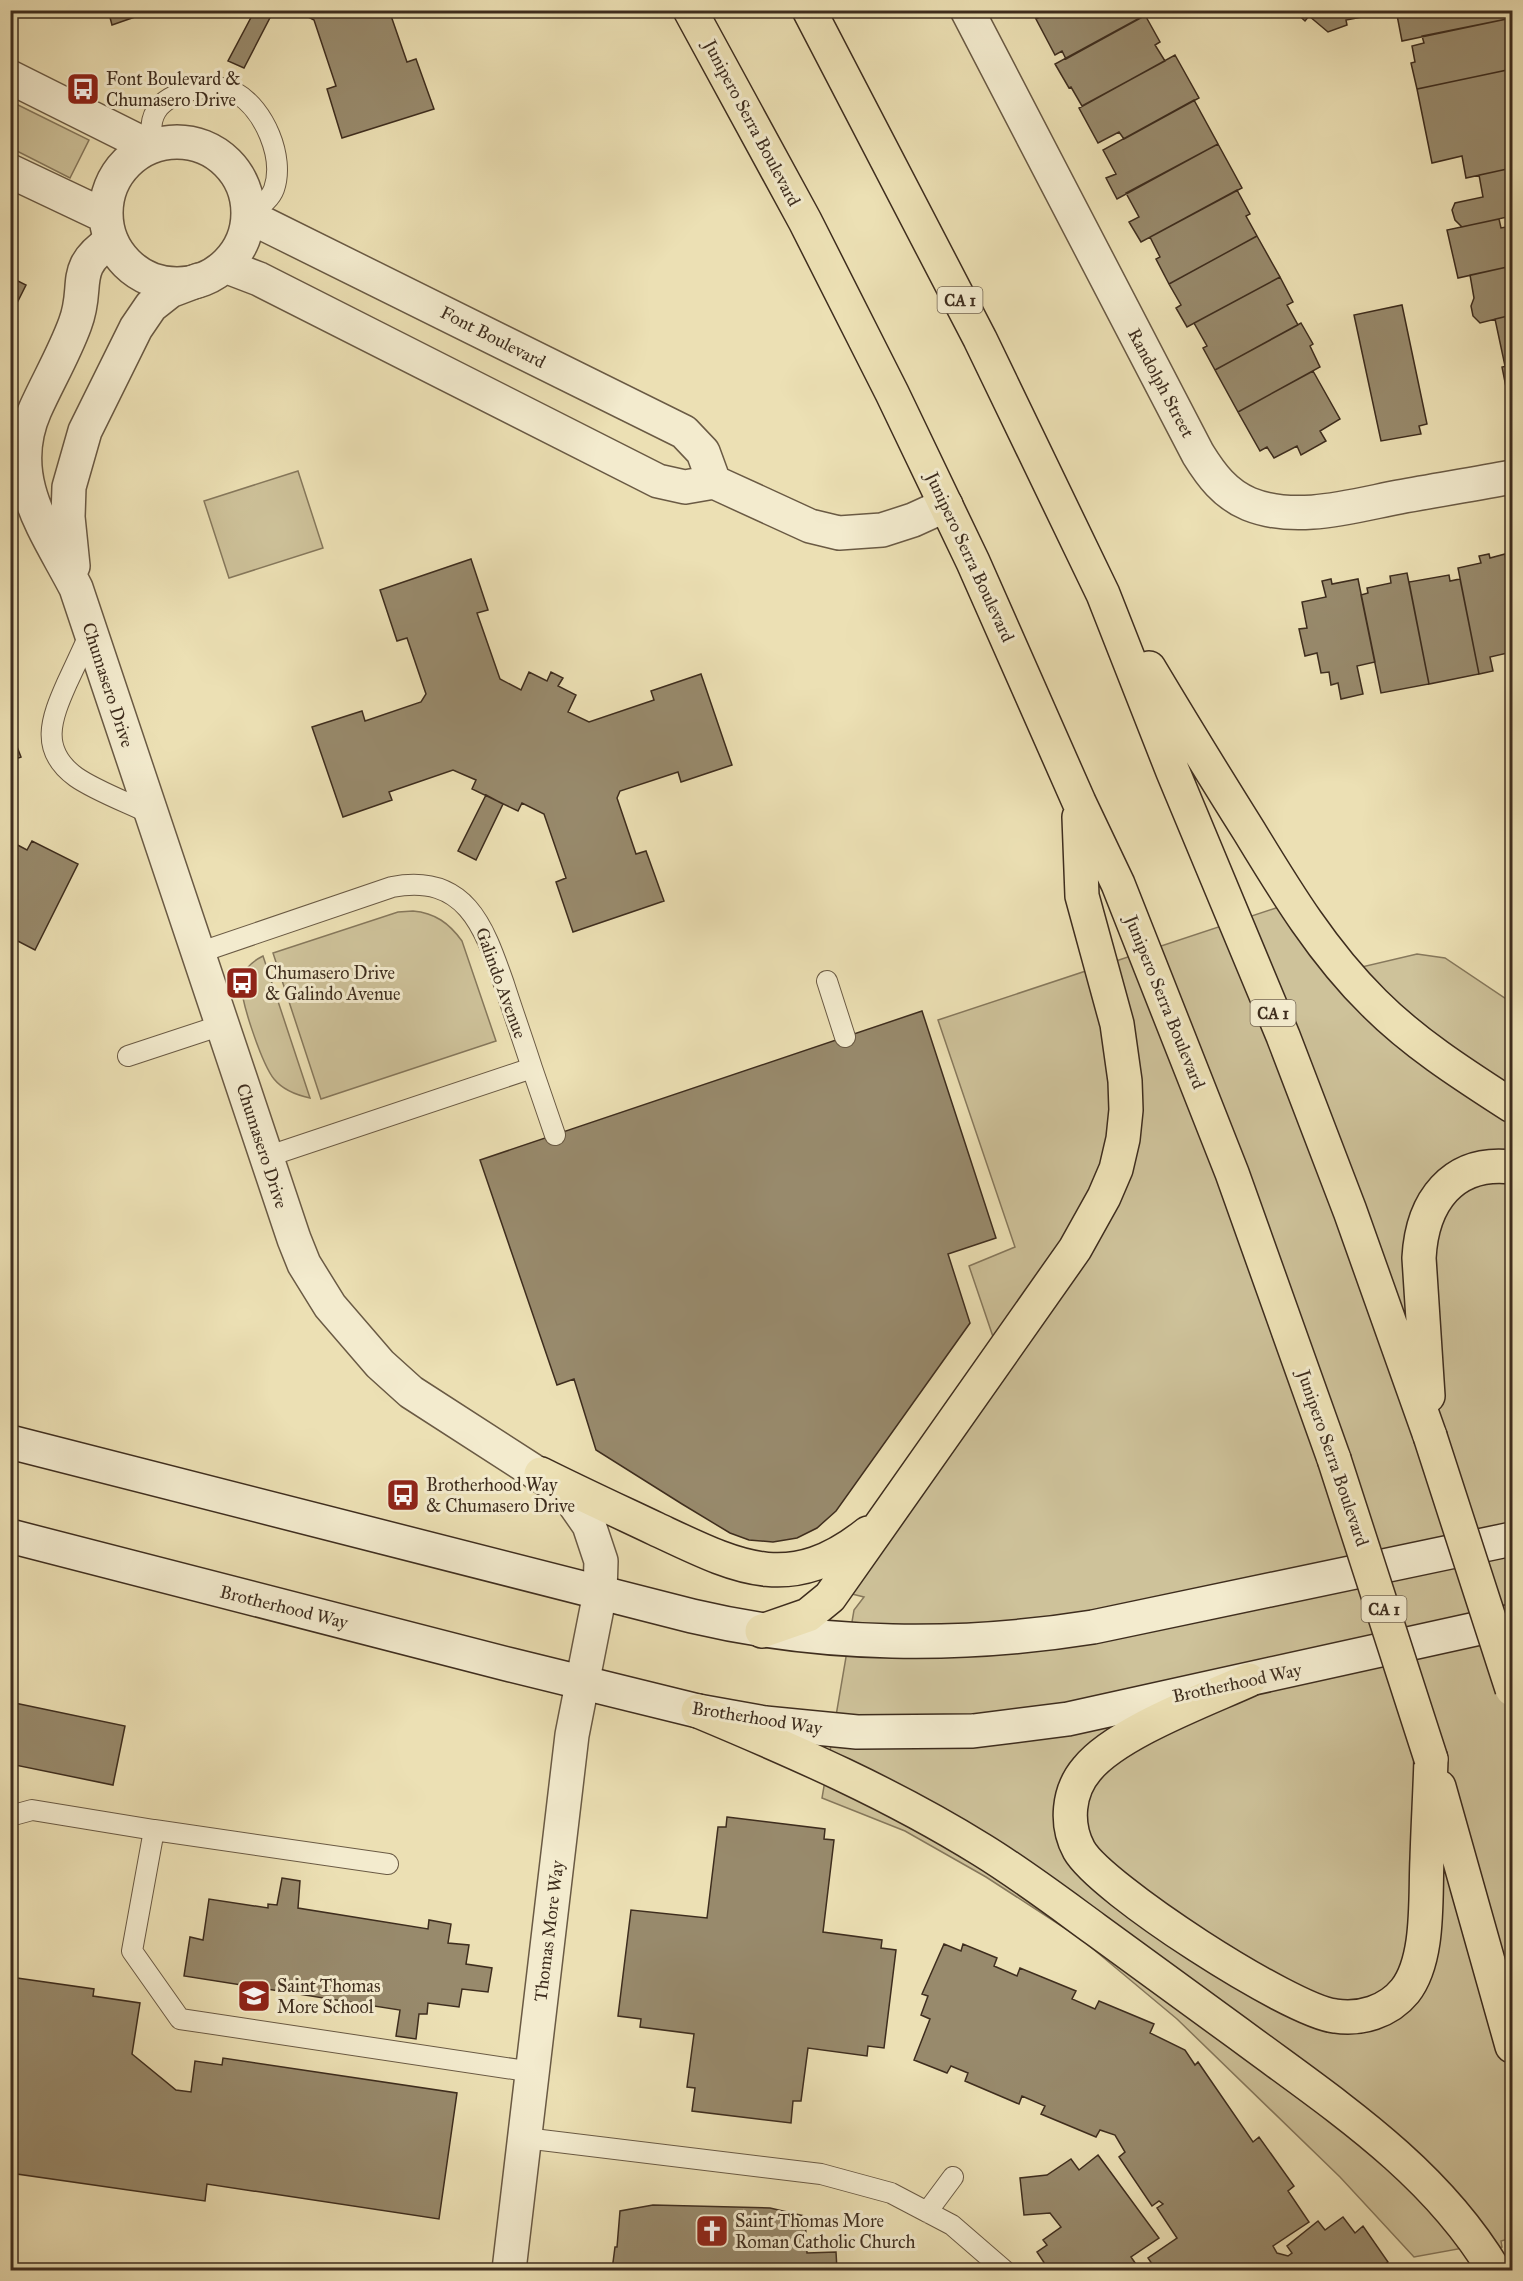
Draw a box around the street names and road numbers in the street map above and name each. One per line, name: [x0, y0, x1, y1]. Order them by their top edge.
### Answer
street label: Junipero Serra Boulevard: [697, 34, 805, 210]
road number: CA 1: [938, 287, 982, 313]
street label: Font Boulevard: [437, 301, 549, 373]
street label: Randolph Street: [1123, 325, 1199, 442]
street label: Junipero Serra Boulevard: [919, 467, 1019, 646]
street label: Chumasero Drive: [77, 620, 139, 750]
street label: Junipero Serra Boulevard: [1118, 910, 1210, 1092]
street label: Galindo Avenue: [471, 925, 531, 1041]
road number: CA 1: [1250, 1000, 1296, 1026]
street label: Chumasero Drive: [231, 1081, 293, 1211]
street label: Junipero Serra Boulevard: [1291, 1365, 1374, 1549]
street label: Brotherhood Way: [218, 1580, 351, 1634]
road number: CA 1: [1362, 1596, 1406, 1622]
street label: Brotherhood Way: [1170, 1658, 1304, 1707]
street label: Brotherhood Way: [690, 1697, 824, 1739]
street label: Thomas More Way: [529, 1859, 569, 2003]

